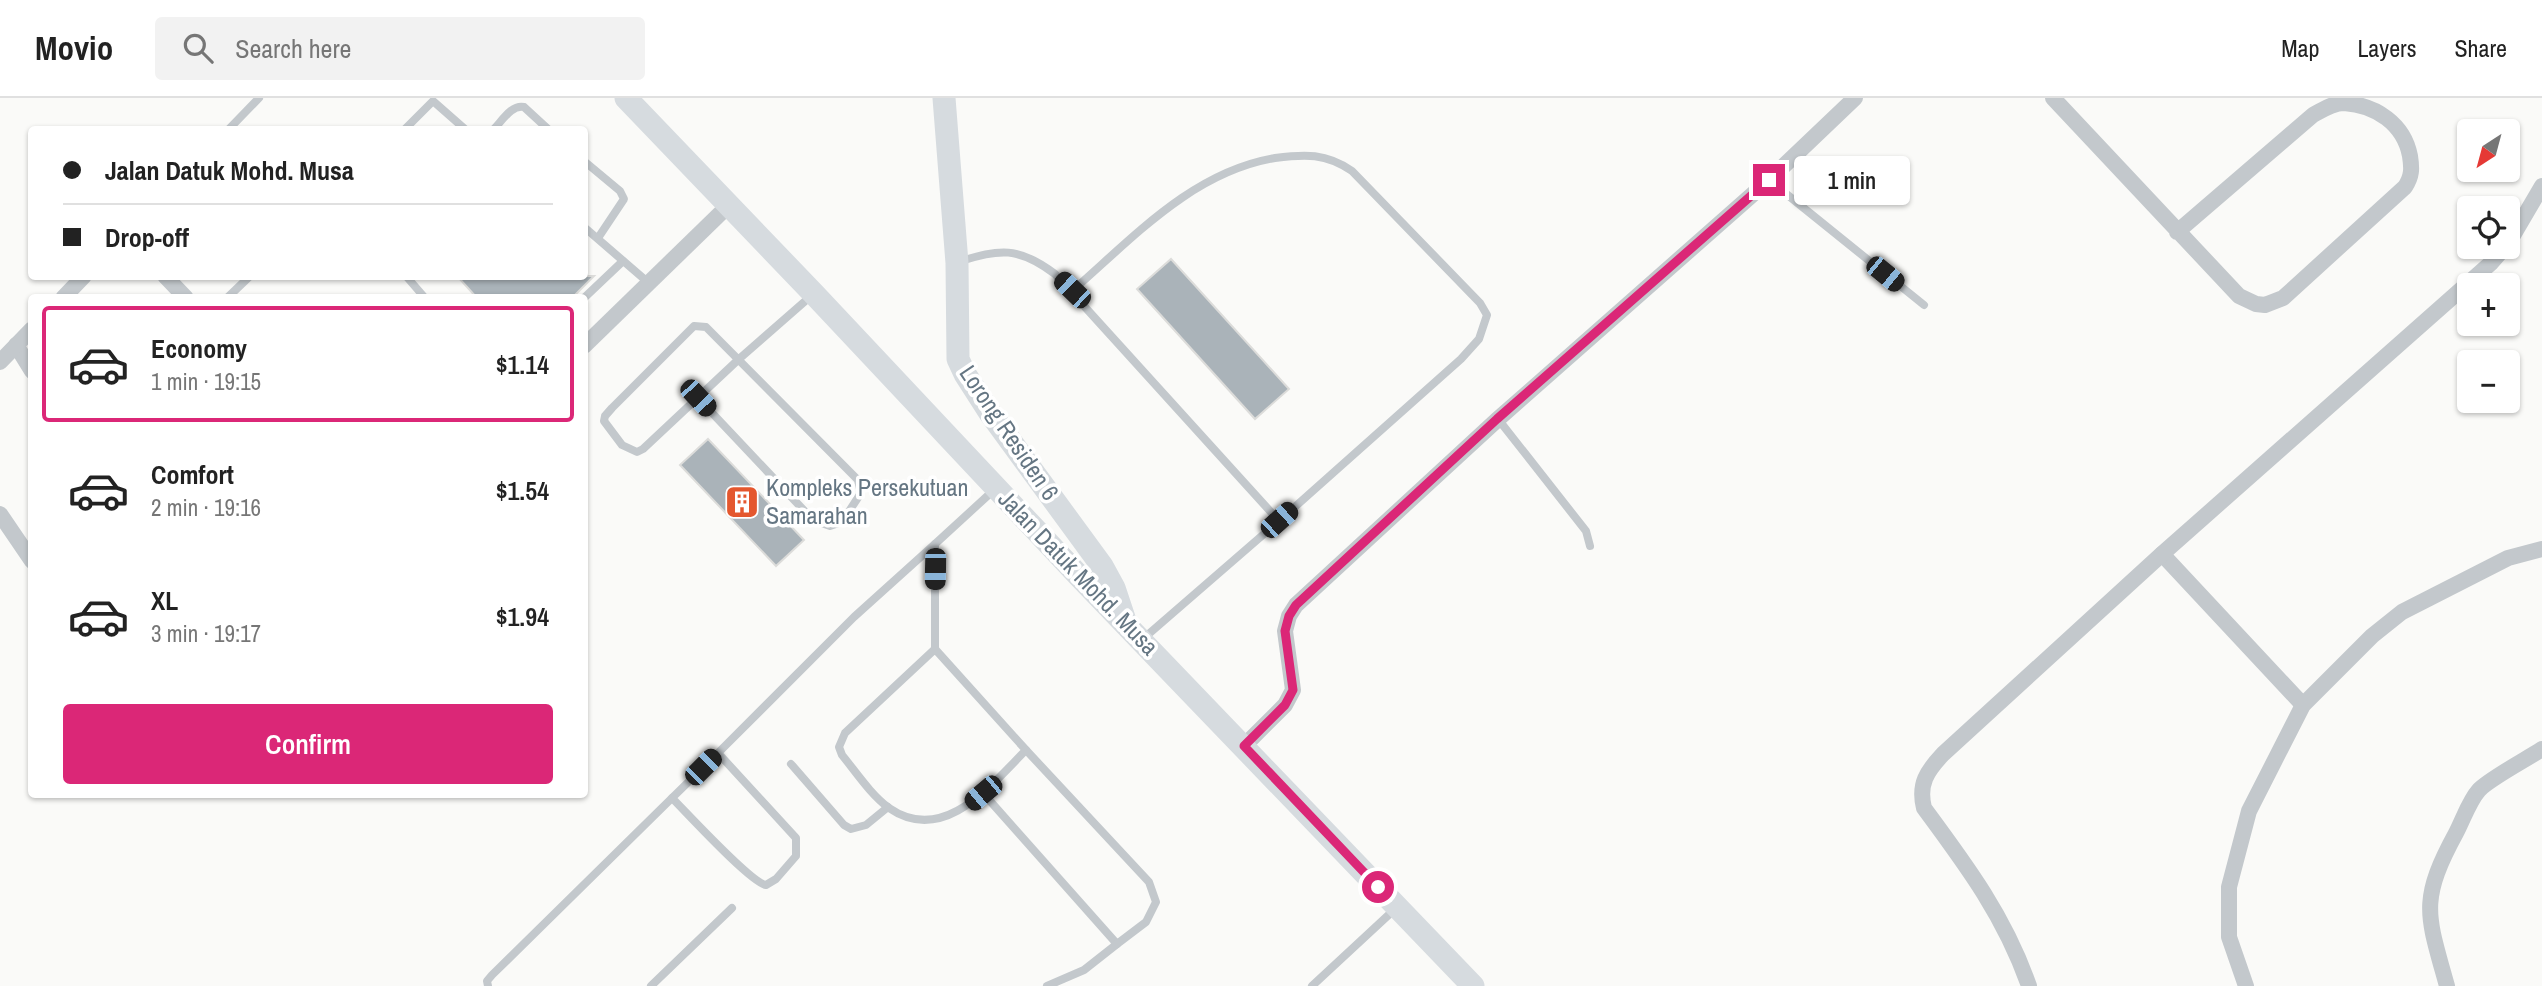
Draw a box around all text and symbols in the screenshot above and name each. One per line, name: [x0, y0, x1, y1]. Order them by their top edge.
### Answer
search box: [155, 17, 645, 80]
text: Movio: [35, 26, 113, 70]
icon: search: [179, 29, 217, 67]
text: Search here: [235, 31, 351, 66]
text: Map: [2281, 32, 2319, 64]
text: Layers: [2357, 32, 2416, 64]
text: Share: [2454, 32, 2507, 64]
north arrow: [2457, 119, 2520, 182]
map controls: [2457, 119, 2520, 413]
text: Jalan Datuk Mohd. Musa: [105, 153, 354, 188]
callout: 1 min: [1794, 155, 1909, 204]
route end: [1753, 164, 1785, 196]
text: 1 min: [1828, 165, 1876, 196]
button: locate: [2457, 196, 2520, 259]
text: Drop-off: [105, 220, 189, 255]
car: [1863, 253, 1908, 295]
car: [1050, 268, 1095, 312]
button: +: [2457, 273, 2520, 336]
text: Economy: [151, 331, 247, 366]
icon: car: [67, 333, 130, 396]
text: $1.14: [496, 347, 549, 382]
button: −: [2457, 350, 2520, 413]
street label: Lorong Residen 6: [953, 359, 1067, 506]
text: 1 min · 19:15: [151, 366, 261, 397]
car: [676, 375, 721, 421]
text: Comfort: [151, 457, 234, 492]
icon: car: [67, 459, 130, 522]
place label: Kompleks Persekutuan Samarahan: [766, 471, 968, 531]
text: $1.54: [496, 473, 549, 508]
building icon: Kompleks Persekutuan Samarahan: [723, 483, 761, 521]
street label: Jalan Datuk Mohd. Musa: [992, 483, 1166, 662]
text: 2 min · 19:16: [151, 492, 261, 523]
car: [1257, 498, 1302, 542]
car: [925, 548, 946, 590]
text: XL: [151, 583, 178, 618]
icon: car: [67, 585, 130, 648]
text: $1.94: [496, 599, 549, 634]
text: 3 min · 19:17: [151, 618, 261, 649]
button: Confirm: [63, 704, 553, 784]
car: [681, 745, 726, 789]
car: [961, 771, 1006, 815]
route start: [1362, 871, 1394, 903]

